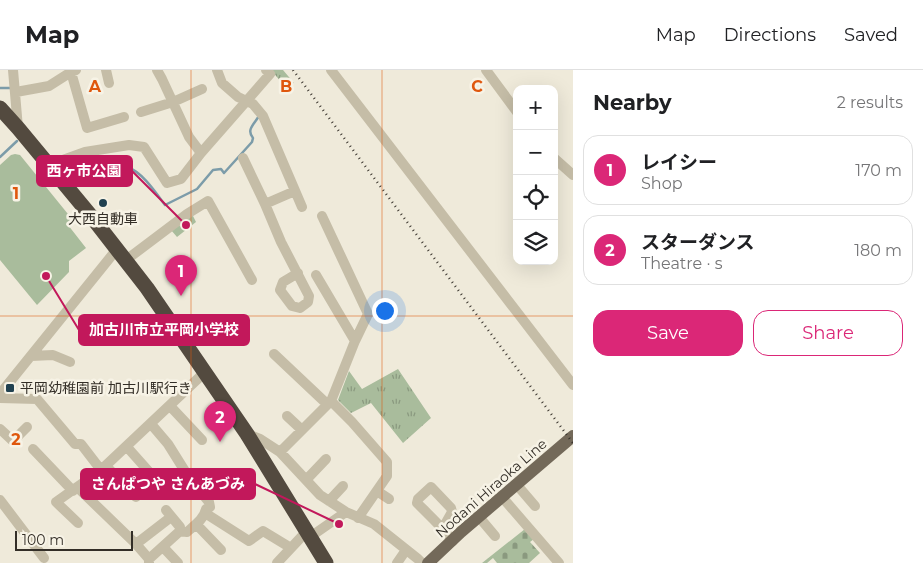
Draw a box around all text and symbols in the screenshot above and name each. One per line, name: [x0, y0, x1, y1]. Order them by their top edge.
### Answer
text: Map: [25, 20, 79, 49]
text: Map: [656, 24, 696, 46]
text: Directions: [724, 24, 816, 46]
text: Saved: [844, 24, 898, 46]
text: A: [88, 77, 102, 96]
text: B: [280, 77, 292, 96]
text: C: [471, 77, 483, 96]
map controls: [513, 85, 558, 265]
button: +: [513, 85, 558, 130]
text: Nearby: [593, 90, 672, 115]
text: 2 results: [837, 93, 903, 112]
button: −: [513, 130, 558, 175]
text: レイシー: [641, 151, 717, 174]
callout: 西ヶ市公園: [37, 156, 132, 186]
text: 西ヶ市公園: [46, 161, 122, 180]
text: 1: [607, 161, 613, 180]
text: 170 m: [855, 161, 902, 180]
text: Shop: [641, 174, 683, 193]
button: locate: [513, 175, 558, 220]
text: 1: [13, 184, 19, 203]
marker: 大西自動車: [97, 197, 109, 209]
place label: 大西自動車: [68, 210, 138, 228]
button: layers: [513, 220, 558, 265]
text: スターダンス: [641, 231, 755, 254]
text: 2: [605, 241, 615, 260]
text: 180 m: [854, 241, 902, 260]
text: Theatre · s: [641, 254, 722, 273]
pin: 1: [165, 255, 197, 296]
your location: [372, 298, 398, 324]
button: Save: [593, 310, 743, 356]
button: Share: [753, 310, 903, 356]
callout: 加古川市立平岡小学校: [79, 315, 249, 345]
text: 加古川市立平岡小学校: [89, 320, 239, 339]
place label: 平岡幼稚園前 加古川駅行き: [20, 379, 192, 397]
marker: 平岡幼稚園前 加古川駅行き: [4, 382, 16, 394]
pin: 2: [204, 401, 236, 442]
text: 2: [11, 430, 21, 449]
street label: Nodani Hiraoka Line: [431, 435, 551, 541]
callout: さんぱつや さんあづみ: [81, 469, 255, 499]
text: さんぱつや さんあづみ: [91, 474, 245, 493]
scale bar: [15, 528, 132, 551]
text: 100 m: [22, 531, 64, 549]

